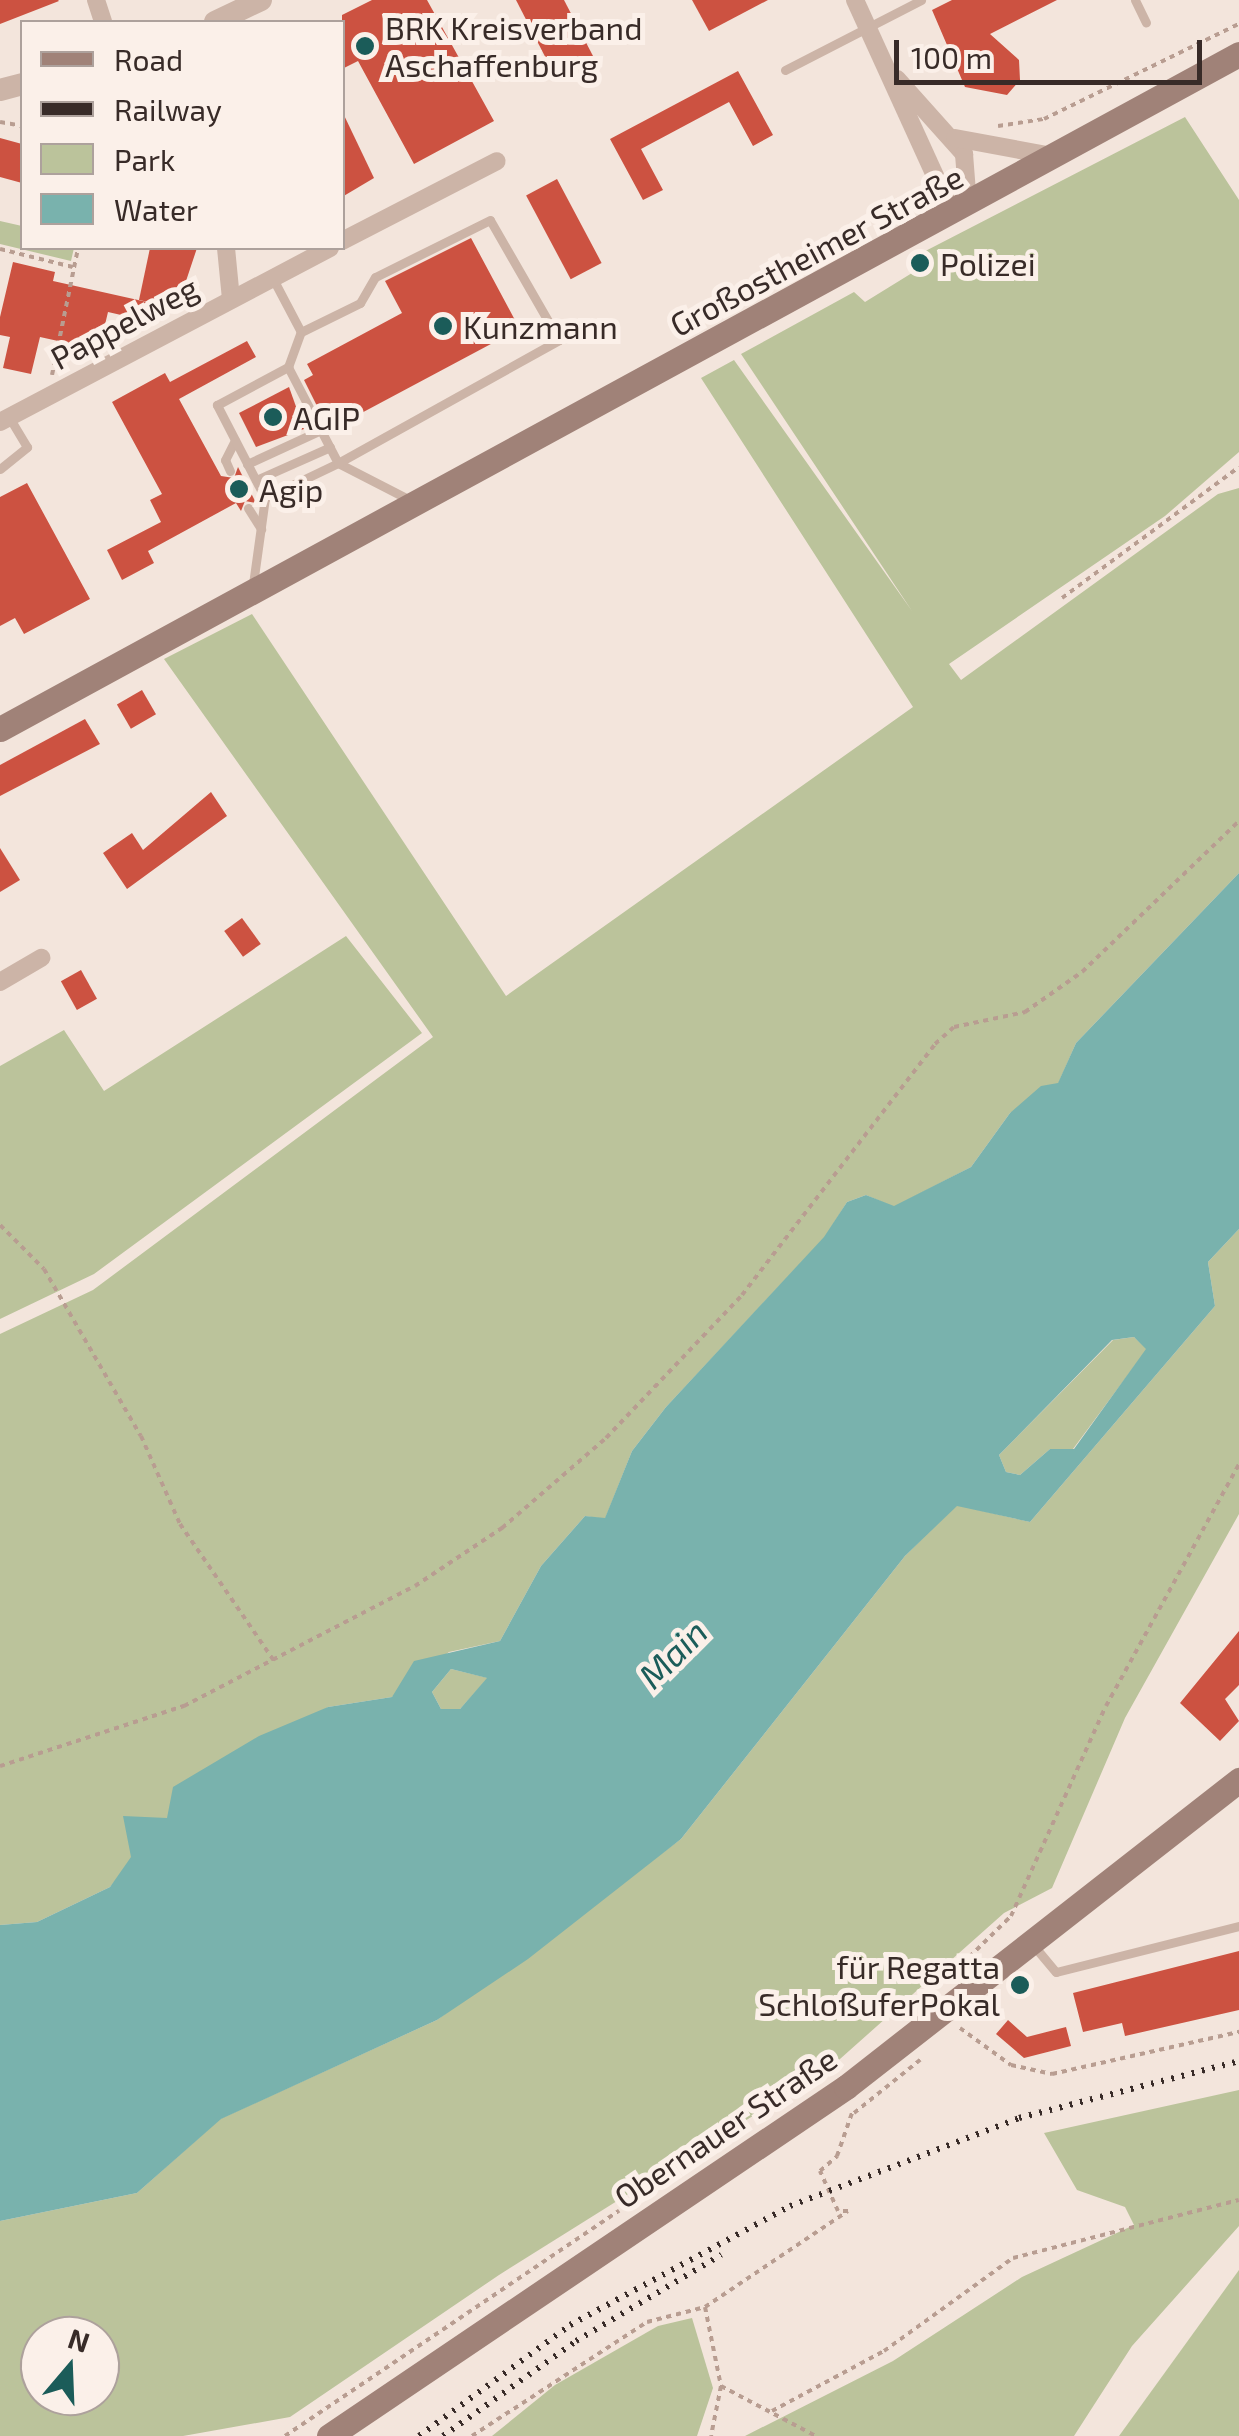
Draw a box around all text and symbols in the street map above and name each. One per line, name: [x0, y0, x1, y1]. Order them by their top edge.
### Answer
place label: BRK Kreisverband Aschaffenburg: [385, 9, 643, 84]
legend: [20, 20, 345, 250]
scale bar: [899, 20, 1206, 82]
marker: BRK Kreisverband Aschaffenburg: [354, 35, 376, 57]
text: 100 m: [911, 39, 992, 75]
text: Road: [114, 41, 183, 77]
text: Railway: [114, 91, 222, 127]
text: Park: [114, 141, 175, 177]
street label: Großostheimer Straße: [663, 156, 969, 344]
text: Water: [114, 191, 198, 227]
place label: Polizei: [940, 244, 1036, 282]
marker: Polizei: [909, 252, 931, 274]
street label: Pappelweg: [44, 267, 204, 377]
place label: Kunzmann: [463, 307, 618, 345]
marker: Kunzmann: [432, 315, 454, 337]
place label: AGIP: [293, 398, 360, 436]
marker: AGIP: [262, 406, 284, 428]
place label: Agip: [259, 470, 323, 508]
marker: Agip: [228, 478, 250, 500]
water label: Main: [629, 1610, 715, 1696]
place label: für Regatta SchloßuferPokal: [758, 1948, 1000, 2023]
marker: für Regatta SchloßuferPokal: [1009, 1974, 1031, 1996]
street label: Obernauer Straße: [606, 2038, 844, 2216]
north arrow: [20, 2316, 120, 2416]
text: N: [64, 2320, 94, 2359]

